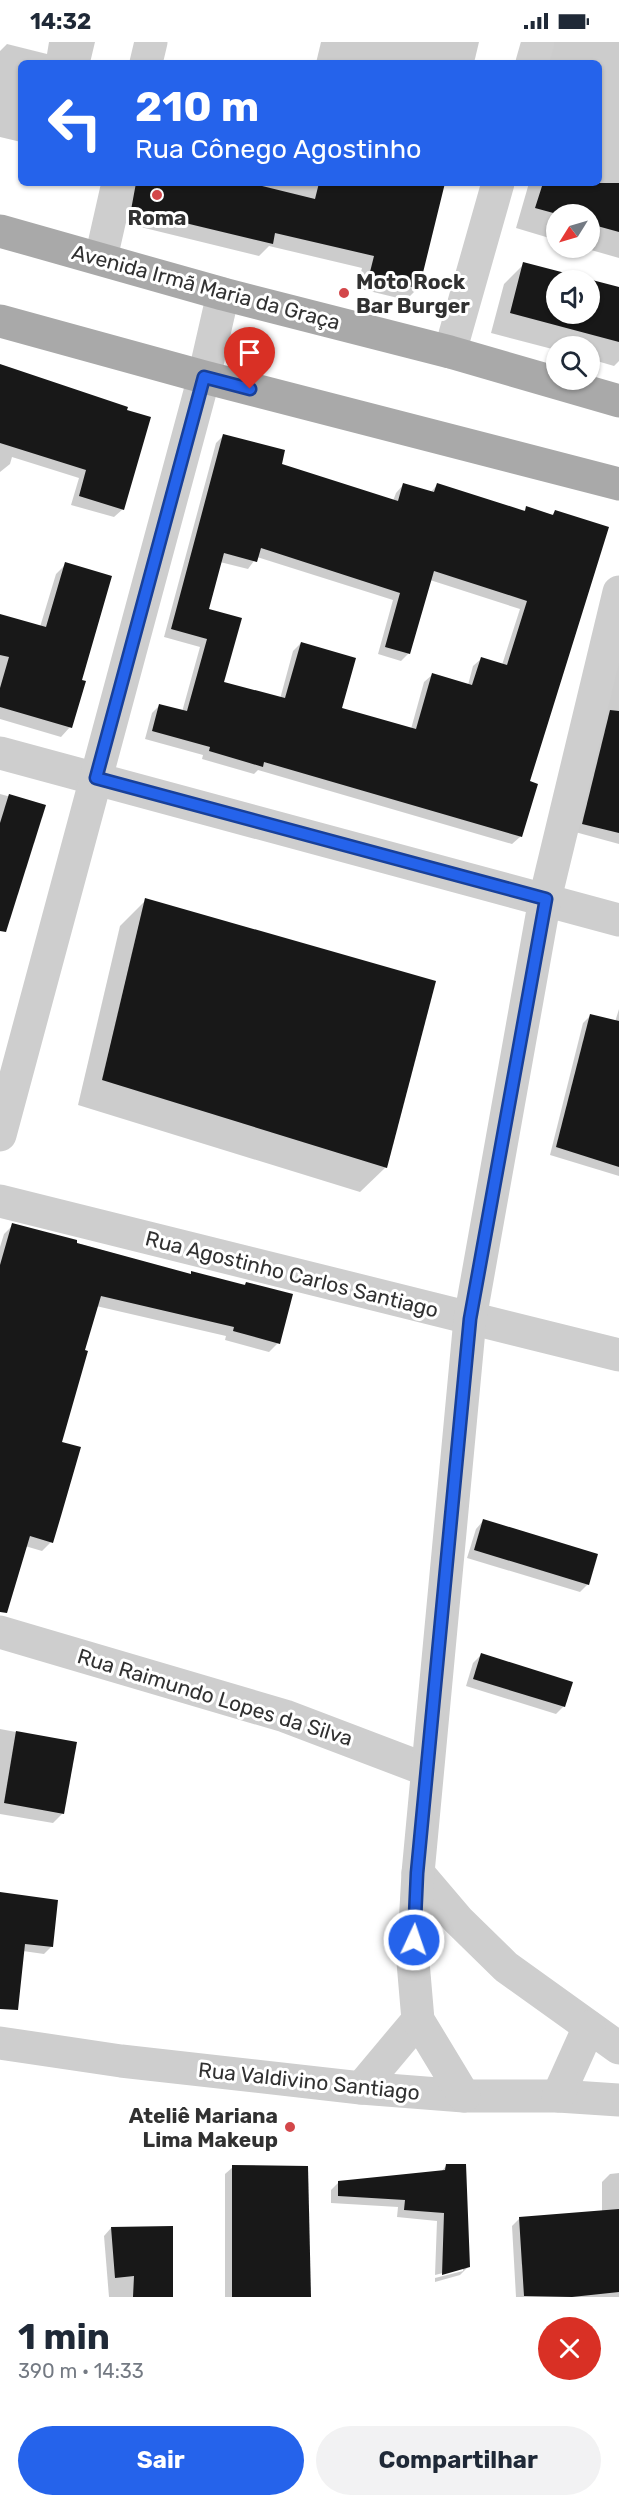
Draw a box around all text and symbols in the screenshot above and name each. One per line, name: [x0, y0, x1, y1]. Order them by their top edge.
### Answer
text: 14:32: [30, 8, 91, 35]
text: 210 m: [135, 82, 259, 132]
icon: left: [36, 84, 114, 162]
text: Rua Cônego Agostinho: [135, 133, 422, 165]
marker: Roma: [150, 188, 164, 202]
north arrow: [546, 204, 600, 258]
map controls: [546, 204, 600, 390]
place label: Roma: [128, 205, 186, 230]
street label: Avenida Irmã Maria da Graça: [69, 239, 343, 335]
place label: Moto Rock Bar Burger: [356, 269, 470, 318]
button: sound: [546, 270, 600, 324]
marker: Moto Rock Bar Burger: [337, 286, 351, 300]
pin: [224, 327, 275, 389]
icon: arrive: [233, 336, 266, 369]
button: search: [546, 336, 600, 390]
street label: Rua Agostinho Carlos Santiago: [143, 1225, 441, 1323]
street label: Rua Raimundo Lopes da Silva: [74, 1643, 356, 1751]
position arrow: [382, 1908, 446, 1972]
street label: Rua Valdivino Santiago: [197, 2057, 421, 2105]
place label: Ateliê Mariana Lima Makeup: [129, 2103, 278, 2152]
marker: Ateliê Mariana Lima Makeup: [283, 2120, 297, 2134]
text: 1 min: [18, 2315, 110, 2358]
button: close: [538, 2317, 601, 2380]
text: 390 m · 14:33: [18, 2359, 144, 2383]
button: Sair: [18, 2426, 304, 2495]
button: Compartilhar: [316, 2426, 601, 2495]

